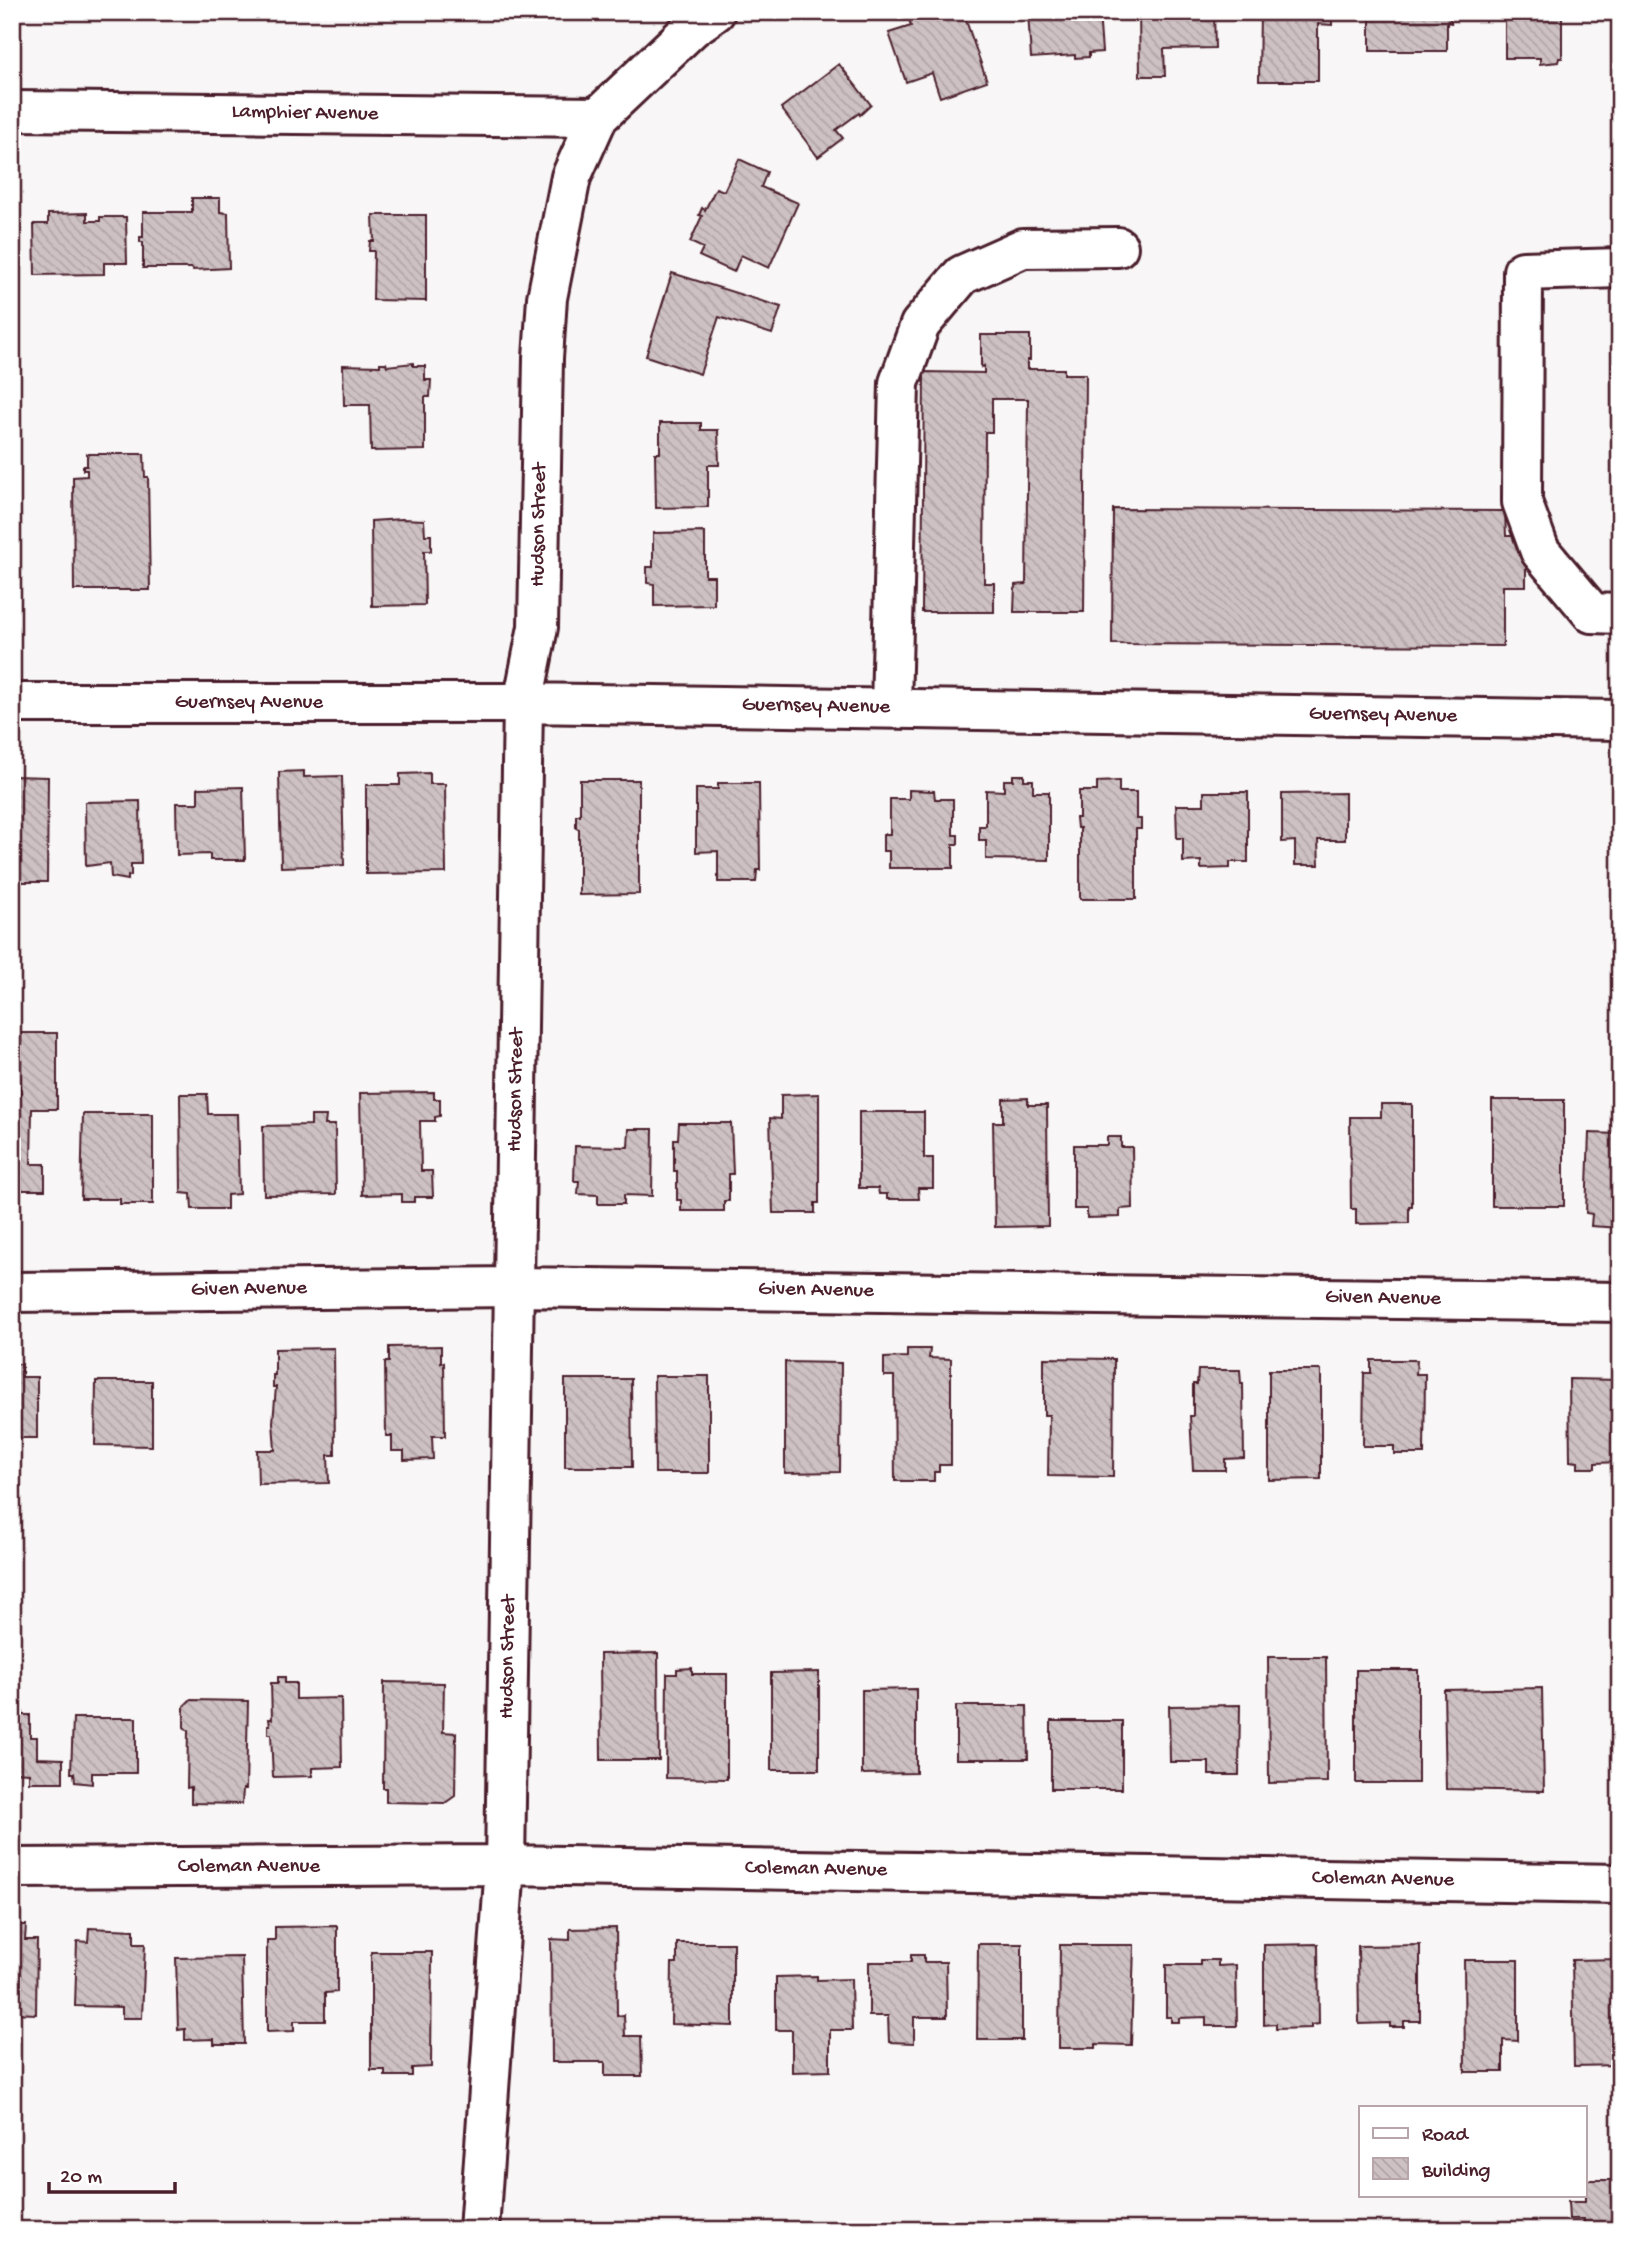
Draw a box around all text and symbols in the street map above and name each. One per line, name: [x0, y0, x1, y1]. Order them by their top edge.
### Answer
street label: Lamphier Avenue: [231, 100, 380, 128]
street label: Hudson Street: [526, 461, 554, 587]
street label: Guernsey Avenue: [175, 691, 324, 716]
street label: Guernsey Avenue: [742, 693, 892, 721]
street label: Guernsey Avenue: [1309, 702, 1459, 730]
street label: Hudson Street: [503, 1026, 531, 1152]
street label: Given Avenue: [191, 1276, 308, 1304]
street label: Given Avenue: [758, 1277, 875, 1305]
street label: Given Avenue: [1325, 1285, 1442, 1313]
street label: Hudson Street: [495, 1593, 523, 1719]
street label: Coleman Avenue: [178, 1855, 321, 1880]
street label: Coleman Avenue: [745, 1856, 889, 1884]
street label: Coleman Avenue: [1312, 1866, 1456, 1894]
legend: [1359, 2106, 1586, 2196]
text: Road: [1422, 2124, 1470, 2149]
scale bar: [49, 2151, 175, 2195]
text: Building: [1421, 2160, 1491, 2185]
text: 20 m: [60, 2166, 102, 2191]

